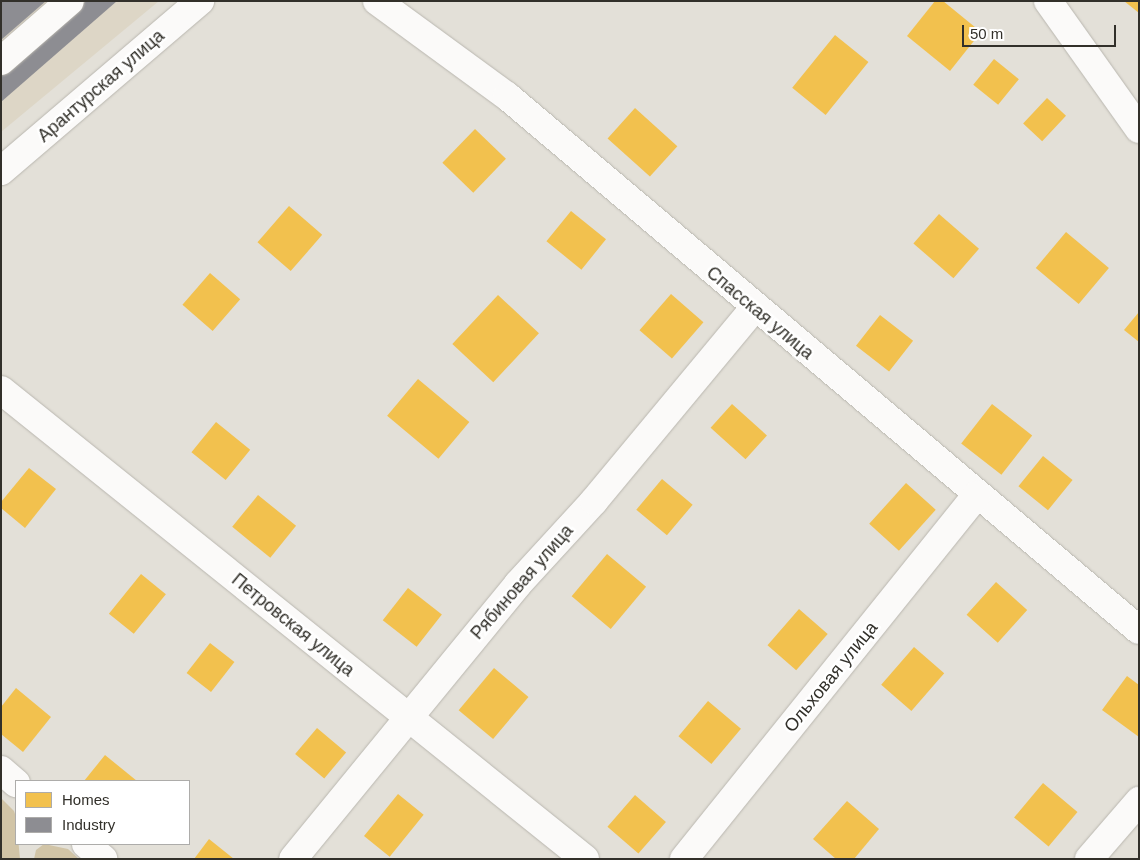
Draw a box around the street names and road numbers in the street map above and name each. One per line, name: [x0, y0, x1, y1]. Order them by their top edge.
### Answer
street label: Арантурская улица: [33, 25, 169, 147]
street label: Спасская улица: [702, 262, 818, 364]
street label: Рябиновая улица: [466, 520, 578, 644]
street label: Петровская улица: [227, 569, 359, 681]
street label: Ольховая улица: [780, 617, 882, 737]

